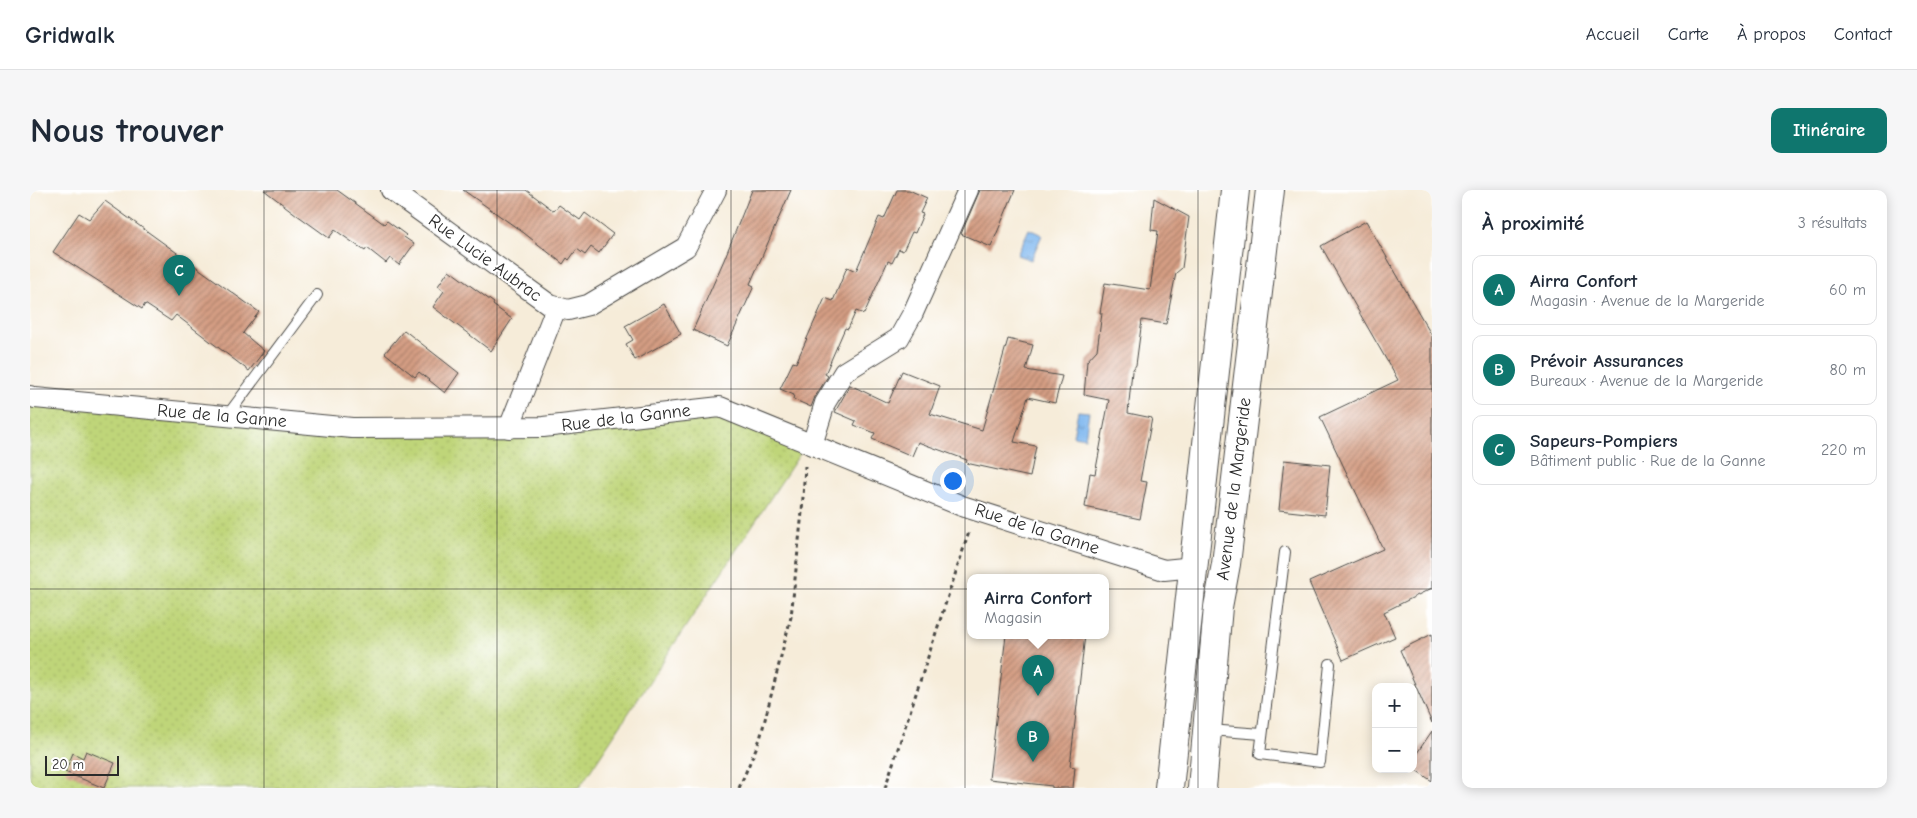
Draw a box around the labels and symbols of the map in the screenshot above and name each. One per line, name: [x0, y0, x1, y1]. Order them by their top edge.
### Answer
street label: Rue Lucie Aubrac: [424, 210, 546, 306]
pin: C: [163, 255, 195, 296]
street label: Avenue de la Margeride: [1212, 396, 1256, 582]
street label: Rue de la Ganne: [156, 400, 288, 432]
street label: Rue de la Ganne: [560, 400, 692, 436]
your location: [940, 468, 966, 494]
street label: Rue de la Ganne: [972, 499, 1102, 559]
pin: A: [1022, 655, 1054, 696]
pin: B: [1017, 721, 1049, 762]
scale bar: [45, 753, 119, 776]

